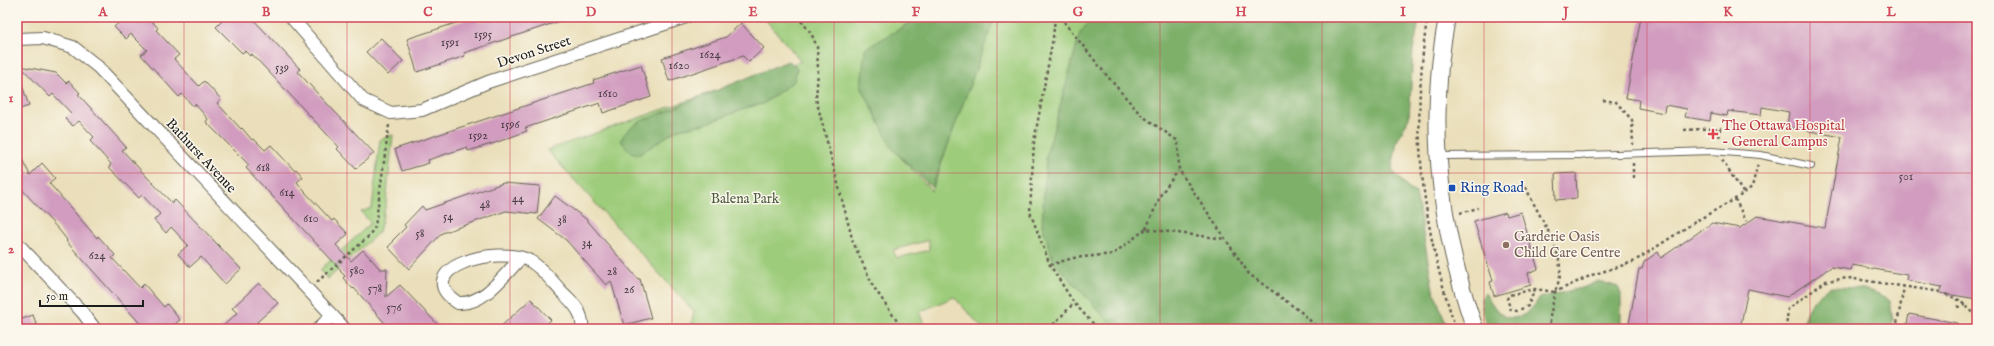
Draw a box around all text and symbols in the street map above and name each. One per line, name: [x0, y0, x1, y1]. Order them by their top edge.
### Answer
text: A: [98, 4, 109, 21]
text: B: [262, 4, 271, 21]
text: C: [423, 4, 433, 21]
text: D: [586, 4, 597, 21]
text: E: [748, 4, 758, 21]
text: F: [912, 4, 921, 21]
text: G: [1073, 4, 1084, 21]
text: H: [1235, 4, 1247, 21]
text: I: [1400, 4, 1406, 21]
text: J: [1561, 4, 1569, 21]
text: K: [1723, 4, 1733, 21]
text: L: [1885, 4, 1896, 21]
house number: 1595: [474, 27, 493, 42]
street label: Devon Street: [495, 32, 573, 72]
house number: 1591: [441, 35, 459, 50]
house number: 1624: [699, 47, 721, 62]
house number: 1620: [668, 58, 690, 73]
house number: 539: [275, 60, 289, 75]
house number: 1610: [598, 86, 618, 101]
text: 1: [9, 90, 14, 107]
street label: Bathurst Avenue: [162, 115, 241, 197]
house number: 1596: [500, 117, 520, 132]
place label: The Ottawa Hospital - General Campus: [1722, 117, 1845, 151]
house number: 1592: [468, 128, 488, 143]
marker: The Ottawa Hospital - General Campus: [1707, 128, 1719, 140]
house number: 618: [256, 160, 270, 175]
house number: 501: [1899, 169, 1913, 184]
place label: Ring Road: [1460, 179, 1525, 197]
marker: Ring Road: [1447, 183, 1457, 193]
house number: 614: [279, 185, 295, 200]
park label: Balena Park: [711, 190, 780, 208]
house number: 44: [512, 191, 524, 206]
house number: 48: [480, 197, 491, 212]
house number: 54: [443, 209, 453, 224]
house number: 610: [303, 211, 319, 226]
house number: 38: [557, 212, 567, 227]
house number: 58: [415, 226, 425, 241]
place label: Garderie Oasis Child Care Centre: [1514, 228, 1621, 262]
house number: 34: [582, 235, 592, 250]
marker: Garderie Oasis Child Care Centre: [1501, 240, 1511, 250]
text: 2: [8, 241, 14, 258]
house number: 624: [89, 248, 105, 263]
house number: 580: [350, 263, 365, 278]
house number: 28: [607, 264, 617, 279]
house number: 578: [368, 281, 383, 296]
scale bar: [40, 282, 143, 308]
house number: 26: [624, 282, 635, 297]
text: 50 m: [46, 289, 68, 304]
house number: 576: [386, 300, 402, 315]

